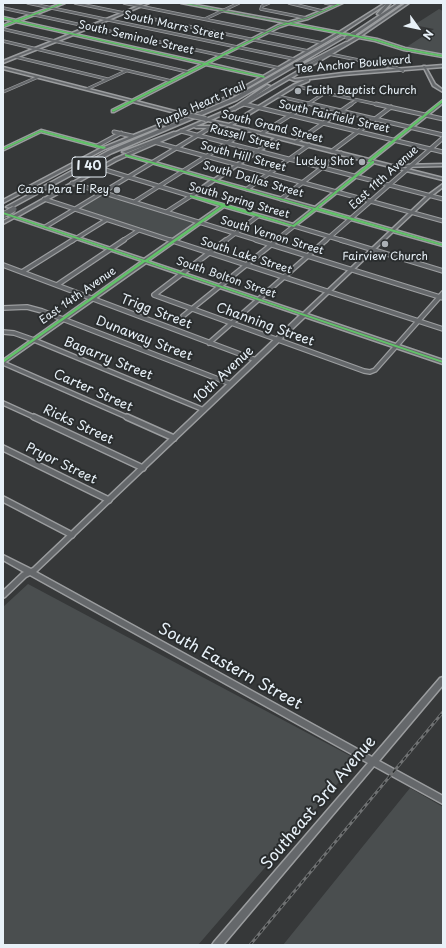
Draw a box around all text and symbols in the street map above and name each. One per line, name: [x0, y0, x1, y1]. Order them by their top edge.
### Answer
north arrow: [398, 8, 438, 48]
street label: South Marrs Street: [123, 9, 225, 43]
street label: South Seminole Street: [77, 18, 195, 58]
text: N: [419, 27, 438, 43]
street label: Tee Anchor Boulevard: [295, 53, 411, 77]
street label: Purple Heart Trail: [154, 79, 248, 131]
place label: Faith Baptist Church: [306, 84, 417, 98]
marker: Faith Baptist Church: [293, 86, 303, 96]
street label: South Fairfield Street: [277, 98, 391, 136]
street label: South Grand Street: [220, 108, 324, 146]
street label: Russell Street: [208, 122, 282, 154]
street label: South Hill Street: [199, 139, 287, 175]
street label: East 11th Avenue: [347, 144, 421, 212]
place label: Lucky Shot: [296, 155, 354, 169]
road number: I 40: [72, 157, 106, 177]
marker: Lucky Shot: [357, 157, 367, 167]
street label: South Dallas Street: [201, 159, 305, 201]
street label: South Spring Street: [187, 180, 291, 222]
place label: Casa Para El Rey: [17, 183, 109, 197]
marker: Casa Para El Rey: [112, 185, 122, 195]
street label: South Vernon Street: [219, 214, 325, 258]
street label: South Lake Street: [199, 235, 293, 277]
marker: Fairview Church: [380, 239, 390, 249]
place label: Fairview Church: [342, 250, 428, 264]
street label: South Bolton Street: [174, 255, 278, 301]
street label: East 14th Avenue: [37, 265, 119, 327]
street label: Trigg Street: [118, 291, 194, 333]
street label: Channing Street: [214, 300, 316, 350]
street label: Dunaway Street: [94, 313, 194, 365]
street label: Bagarry Street: [61, 334, 155, 384]
street label: 10th Avenue: [191, 343, 257, 407]
street label: Carter Street: [51, 367, 135, 415]
street label: Ricks Street: [40, 402, 116, 448]
street label: Pryor Street: [23, 440, 99, 488]
street label: South Eastern Street: [155, 619, 305, 715]
street label: Southeast 3rd Avenue: [258, 732, 380, 874]

